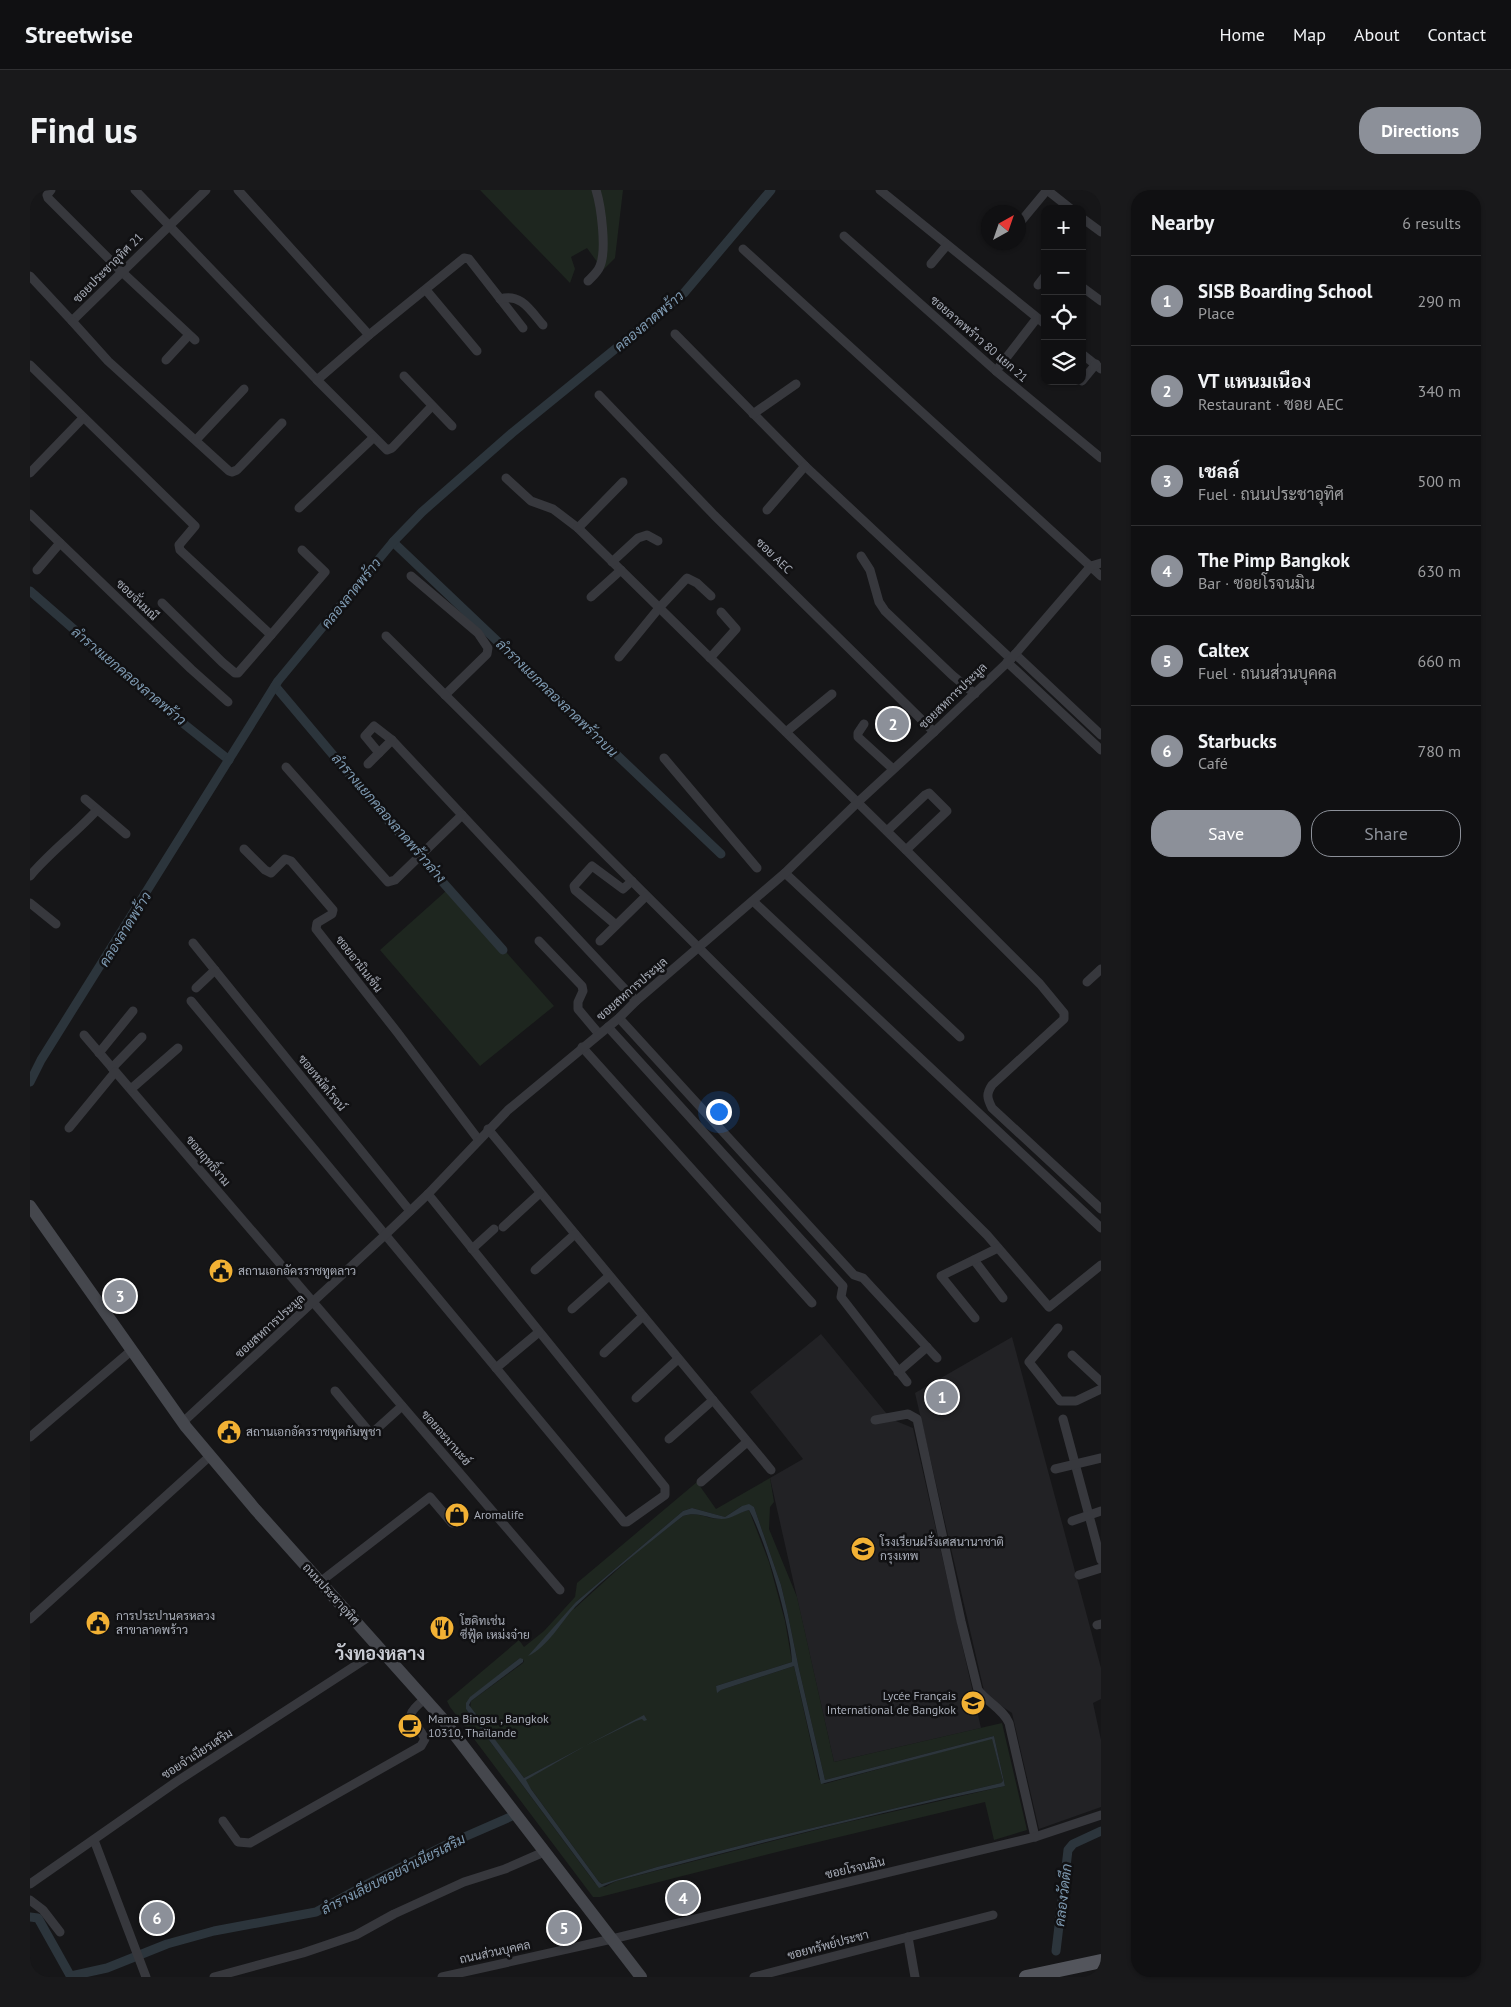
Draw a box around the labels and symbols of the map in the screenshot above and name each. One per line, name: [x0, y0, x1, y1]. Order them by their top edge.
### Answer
north arrow: [981, 205, 1026, 250]
street label: ซอยประชาอุทิศ 21: [69, 229, 147, 307]
water label: คลองลาดพร้าว: [611, 287, 687, 355]
street label: ซอยลาดพร้าว 80 แยก 21: [928, 292, 1031, 385]
street label: ซอย AEC: [753, 535, 796, 577]
water label: คลองลาดพร้าว: [317, 554, 385, 632]
street label: ซอยจั่นมณี: [113, 574, 163, 623]
water label: ลำรางแยกคลองลาดพร้าว: [68, 623, 190, 729]
water label: ลำรางแยกคลองลาดพร้าวบน: [492, 635, 622, 761]
street label: ซอยสหการประมูล: [915, 659, 991, 733]
pin: 2: [877, 705, 909, 743]
water label: ลำรางแยกคลองลาดพร้าวล่าง: [328, 750, 450, 886]
water label: คลองลาดพร้าว: [95, 888, 155, 970]
street label: ซอยอามินเซ็น: [333, 932, 387, 995]
street label: ซอยสหการประมูล: [593, 954, 671, 1024]
street label: ซอยหมัดโรจน์: [295, 1052, 350, 1114]
your location: [706, 1099, 732, 1125]
street label: ซอยฤทธิ์งาม: [183, 1130, 236, 1189]
public building icon: สถานเอกอัครราชทูตลาว: [208, 1258, 234, 1284]
place label: สถานเอกอัครราชทูตลาว: [238, 1263, 356, 1279]
pin: 3: [104, 1277, 136, 1315]
street label: ซอยสหการประมูล: [232, 1290, 308, 1362]
pin: 1: [926, 1378, 958, 1416]
street label: ซอยอะมานะฮ์: [418, 1407, 475, 1469]
public building icon: สถานเอกอัครราชทูตกัมพูชา: [216, 1419, 242, 1445]
place label: สถานเอกอัครราชทูตกัมพูชา: [246, 1424, 381, 1440]
shop icon: Aromalife: [444, 1502, 470, 1528]
place label: Aromalife: [474, 1507, 524, 1522]
place label: โรงเรียนฝรั่งเศสนานาชาติ กรุงเทพ: [879, 1531, 1004, 1565]
school or university icon: โรงเรียนฝรั่งเศสนานาชาติ กรุงเทพ: [850, 1536, 876, 1562]
street label: ถนนประชาอุทิศ: [298, 1560, 363, 1629]
place label: การประปานครหลวง สาขาลาดพร้าว: [116, 1608, 215, 1637]
public building icon: การประปานครหลวง สาขาลาดพร้าว: [85, 1610, 111, 1636]
place label: โฮคิทเช่น ซีฟู้ด เหม่งจ๋าย: [459, 1613, 530, 1643]
restaurant icon: โฮคิทเช่น ซีฟู้ด เหม่งจ๋าย: [429, 1615, 455, 1641]
district label: วังทองหลาง: [335, 1642, 425, 1665]
place label: Lycée Français International de Bangkok: [827, 1688, 956, 1717]
school or university icon: Lycée Français International de Bangkok: [960, 1690, 986, 1716]
place label: Mama Bingsu , Bangkok 10310, Thaïlande: [428, 1711, 549, 1740]
cafe icon: Mama Bingsu , Bangkok 10310, Thaïlande: [397, 1713, 423, 1739]
street label: ซอยจำเนียรเสริม: [158, 1725, 235, 1782]
water label: ลำรางเลียบซอยจำเนียรเสริม: [318, 1830, 469, 1918]
street label: ซอยโรจนมิน: [823, 1853, 887, 1882]
water label: คลองวัดตึก: [1050, 1863, 1076, 1927]
pin: 4: [667, 1879, 699, 1917]
pin: 6: [141, 1899, 173, 1937]
pin: 5: [548, 1909, 580, 1947]
street label: ซอยทรัพย์ประชา: [786, 1926, 870, 1963]
street label: ถนนส่วนบุคคล: [458, 1937, 532, 1968]

